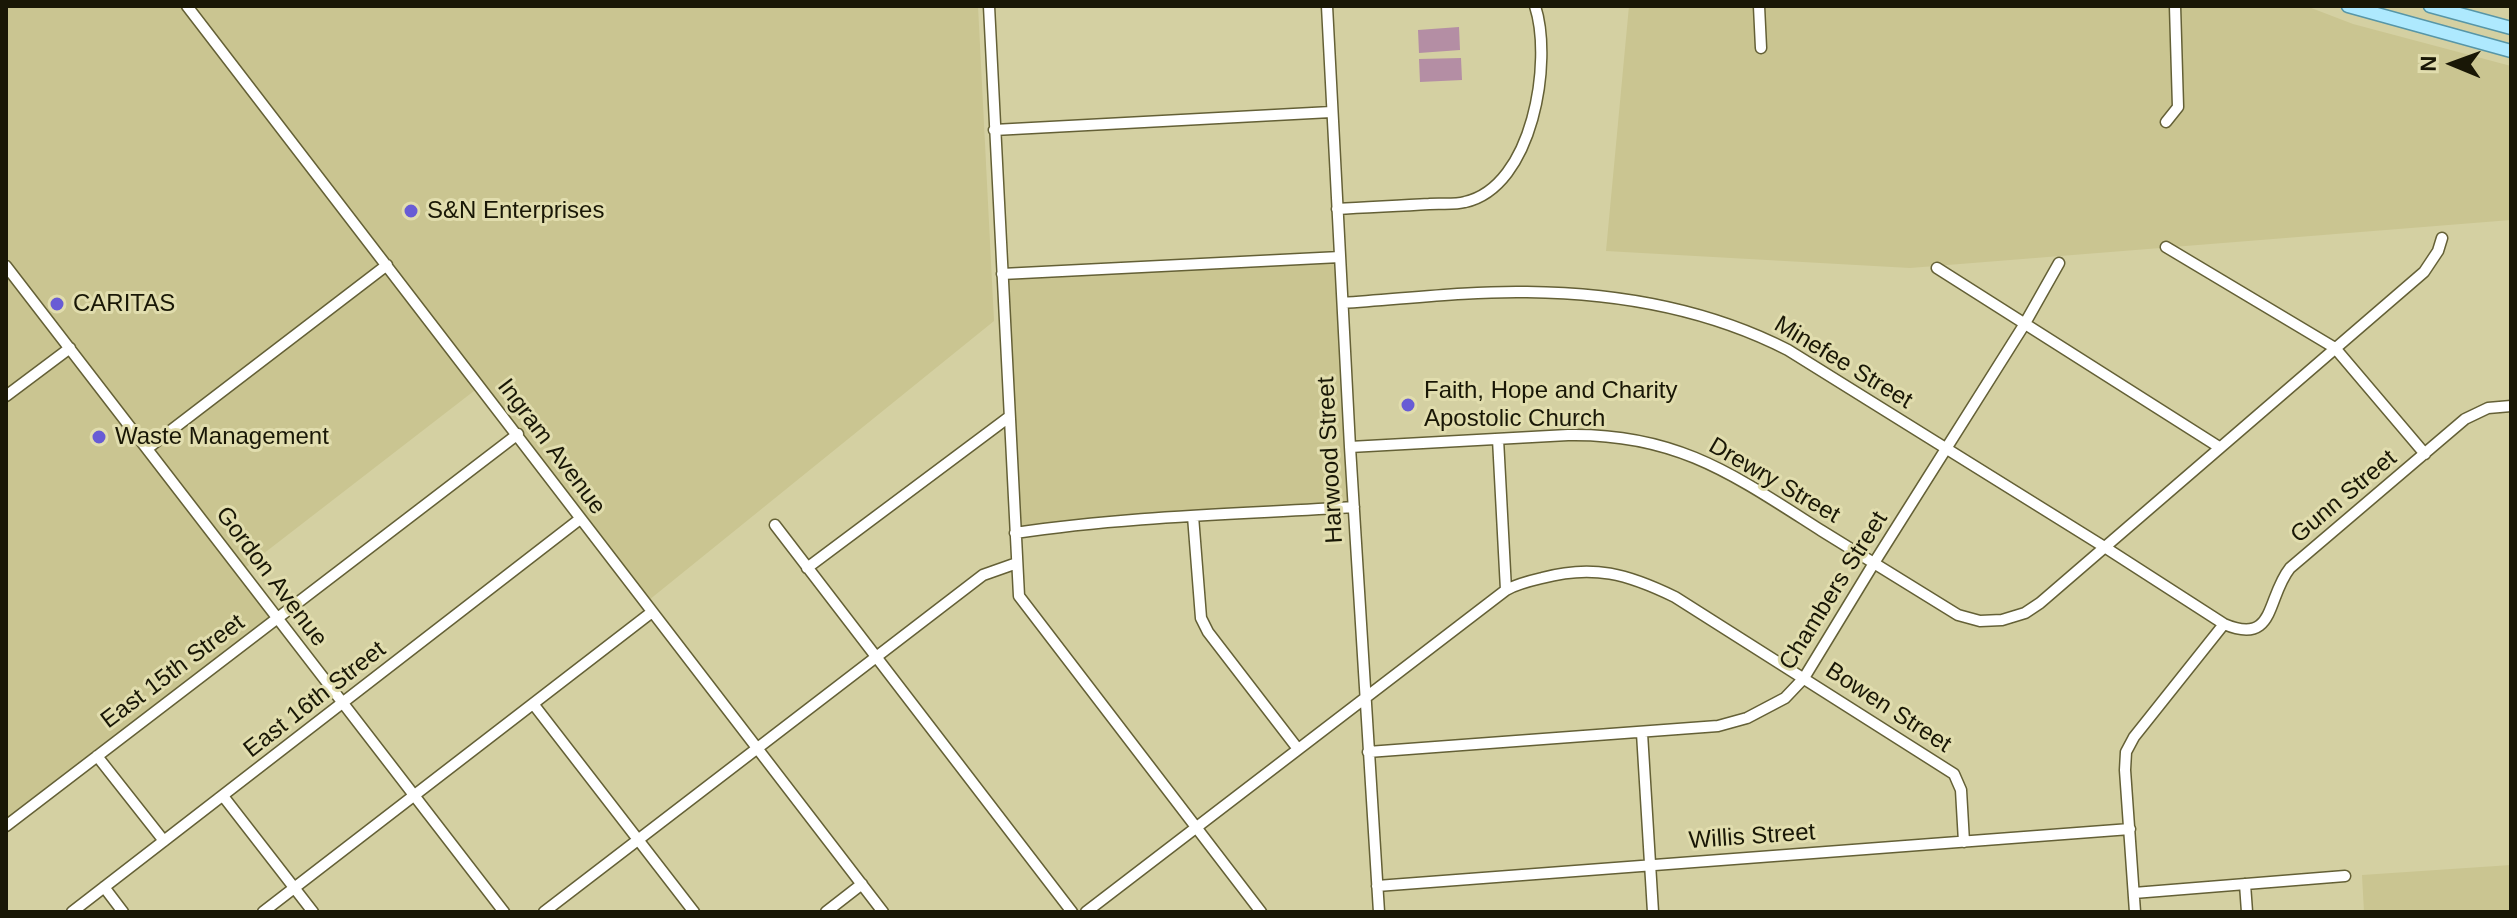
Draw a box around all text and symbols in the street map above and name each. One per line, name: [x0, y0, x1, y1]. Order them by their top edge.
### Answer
north arrow: [2413, 24, 2493, 104]
text: N: [2416, 55, 2441, 72]
place label: S&N Enterprises: [427, 197, 604, 225]
marker: S&N Enterprises: [402, 202, 420, 220]
place label: CARITAS: [73, 290, 175, 318]
marker: CARITAS: [48, 295, 66, 313]
street label: Minefee Street: [1769, 310, 1917, 416]
street label: Ingram Avenue: [491, 374, 611, 520]
street label: Harwood Street: [1312, 376, 1350, 544]
place label: Faith, Hope and Charity Apostolic Church: [1424, 377, 1677, 433]
marker: Faith, Hope and Charity Apostolic Church: [1399, 396, 1417, 414]
place label: Waste Management: [115, 423, 329, 451]
marker: Waste Management: [90, 428, 108, 446]
street label: Drewry Street: [1703, 432, 1845, 530]
street label: Gunn Street: [2285, 444, 2403, 550]
street label: Gordon Avenue: [209, 501, 333, 653]
street label: Chambers Street: [1774, 506, 1894, 676]
street label: East 15th Street: [96, 609, 250, 735]
street label: East 16th Street: [238, 636, 392, 764]
street label: Bowen Street: [1820, 657, 1956, 759]
street label: Willis Street: [1688, 818, 1816, 856]

